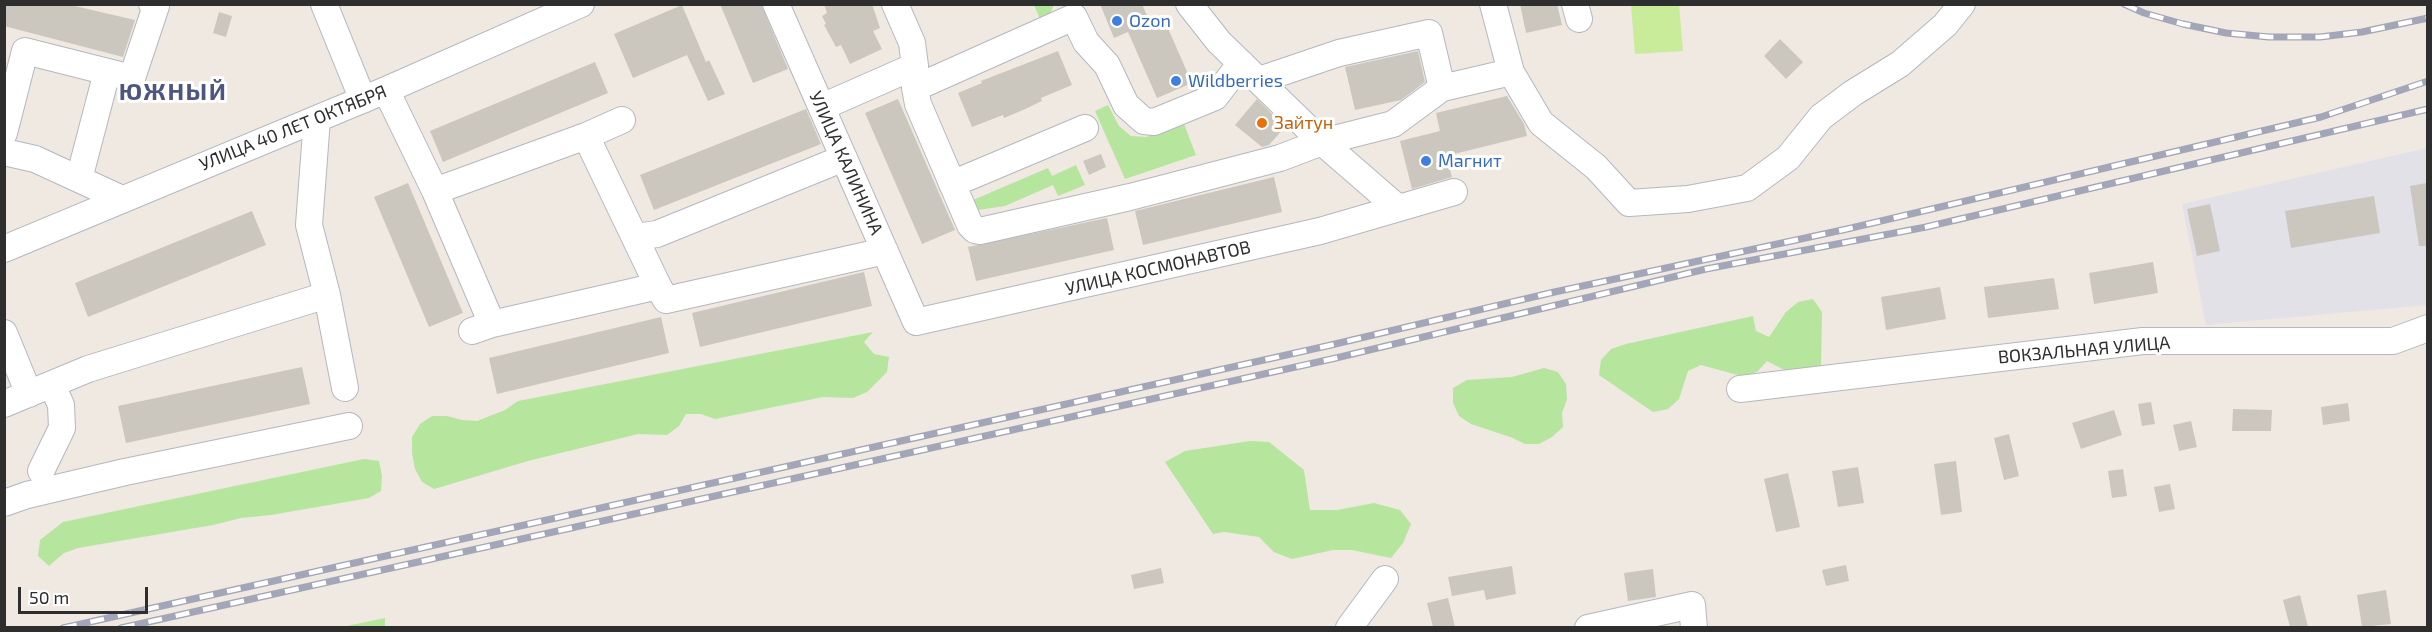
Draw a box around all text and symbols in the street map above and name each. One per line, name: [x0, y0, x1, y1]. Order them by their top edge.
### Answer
place label: Ozon: [1129, 10, 1171, 32]
marker: Ozon: [1110, 14, 1124, 28]
place label: Wildberries: [1188, 70, 1283, 92]
marker: Wildberries: [1169, 74, 1183, 88]
district label: ЮЖНЫЙ: [119, 78, 227, 106]
street label: УЛИЦА 40 ЛЕТ ОКТЯБРЯ: [196, 81, 390, 175]
street label: УЛИЦА КАЛИНИНА: [805, 88, 887, 238]
place label: Зайтун: [1274, 112, 1333, 134]
marker: Зайтун: [1255, 116, 1269, 130]
place label: Магнит: [1438, 150, 1502, 172]
marker: Магнит: [1419, 154, 1433, 168]
street label: УЛИЦА КОСМОНАВТОВ: [1063, 236, 1253, 300]
street label: ВОКЗАЛЬНАЯ УЛИЦА: [1997, 332, 2171, 368]
scale bar: [21, 575, 152, 613]
text: 50 m: [29, 586, 69, 608]

